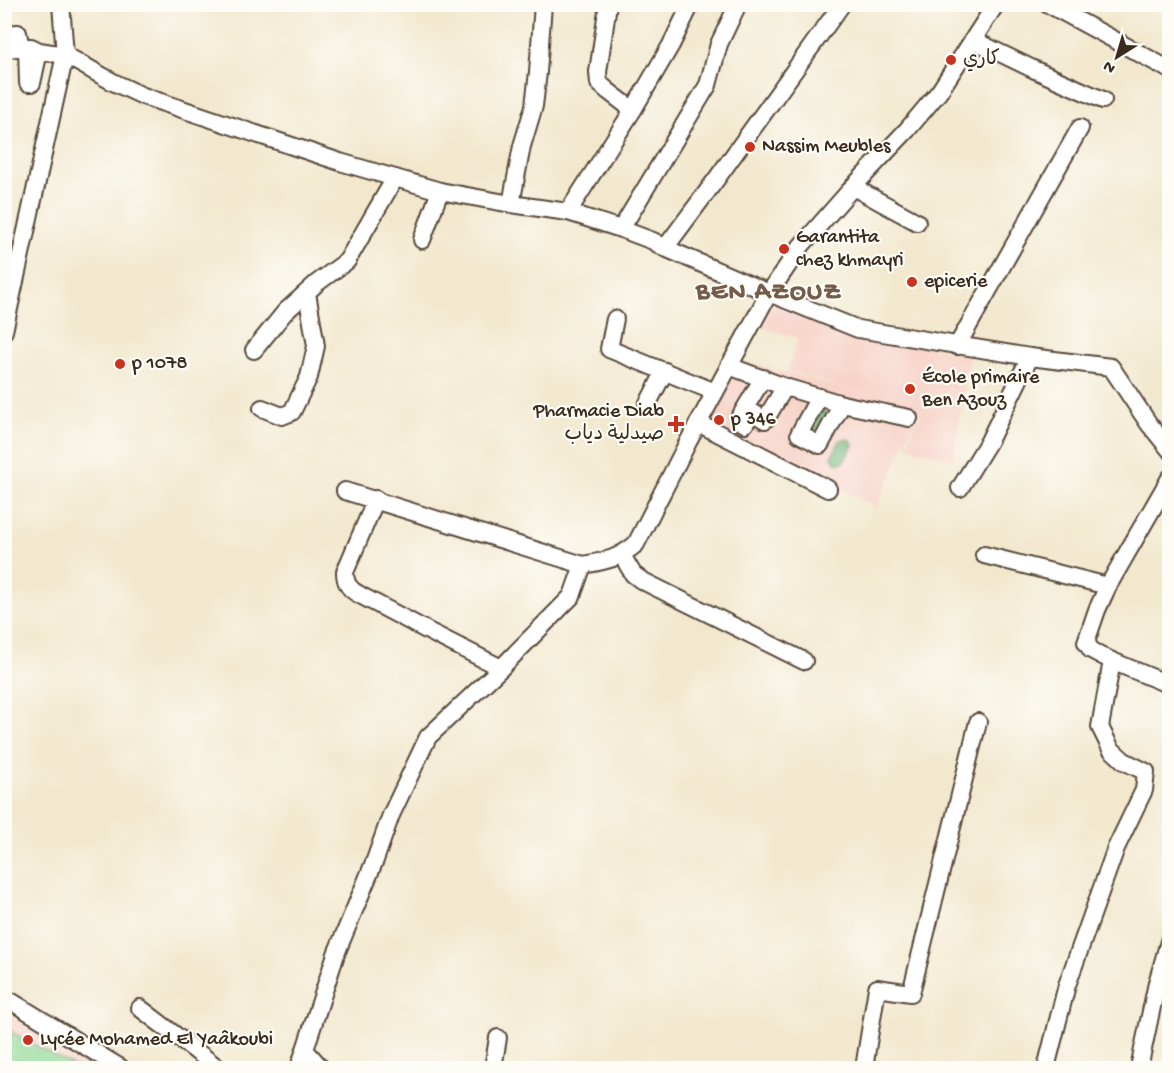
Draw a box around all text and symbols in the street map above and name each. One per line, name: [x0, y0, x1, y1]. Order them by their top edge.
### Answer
north arrow: [1087, 27, 1147, 87]
place label: كاري: [963, 48, 1000, 72]
marker: كاري: [944, 53, 958, 67]
text: N: [1100, 55, 1120, 77]
place label: Nassim Meubles: [762, 136, 891, 159]
marker: Nassim Meubles: [743, 140, 757, 154]
place label: Garantita chez khmayri: [796, 227, 904, 273]
marker: Garantita chez khmayri: [777, 242, 791, 256]
place label: epicerie: [924, 271, 988, 294]
marker: epicerie: [905, 275, 919, 289]
district label: BEN AZOUZ: [695, 278, 842, 309]
place label: p 1078: [131, 353, 187, 376]
marker: p 1078: [113, 357, 127, 371]
place label: École primaire Ben Azouz: [921, 366, 1040, 413]
marker: École primaire Ben Azouz: [903, 382, 917, 396]
place label: Pharmacie Diab صيدلية دياب: [533, 401, 664, 447]
place label: p 346: [730, 409, 776, 432]
marker: p 346: [712, 413, 726, 427]
marker: Pharmacie Diab صيدلية دياب: [669, 417, 683, 431]
place label: Lycée Mohamed El Yaâkoubi: [40, 1029, 273, 1052]
marker: Lycée Mohamed El Yaâkoubi: [21, 1033, 35, 1047]

